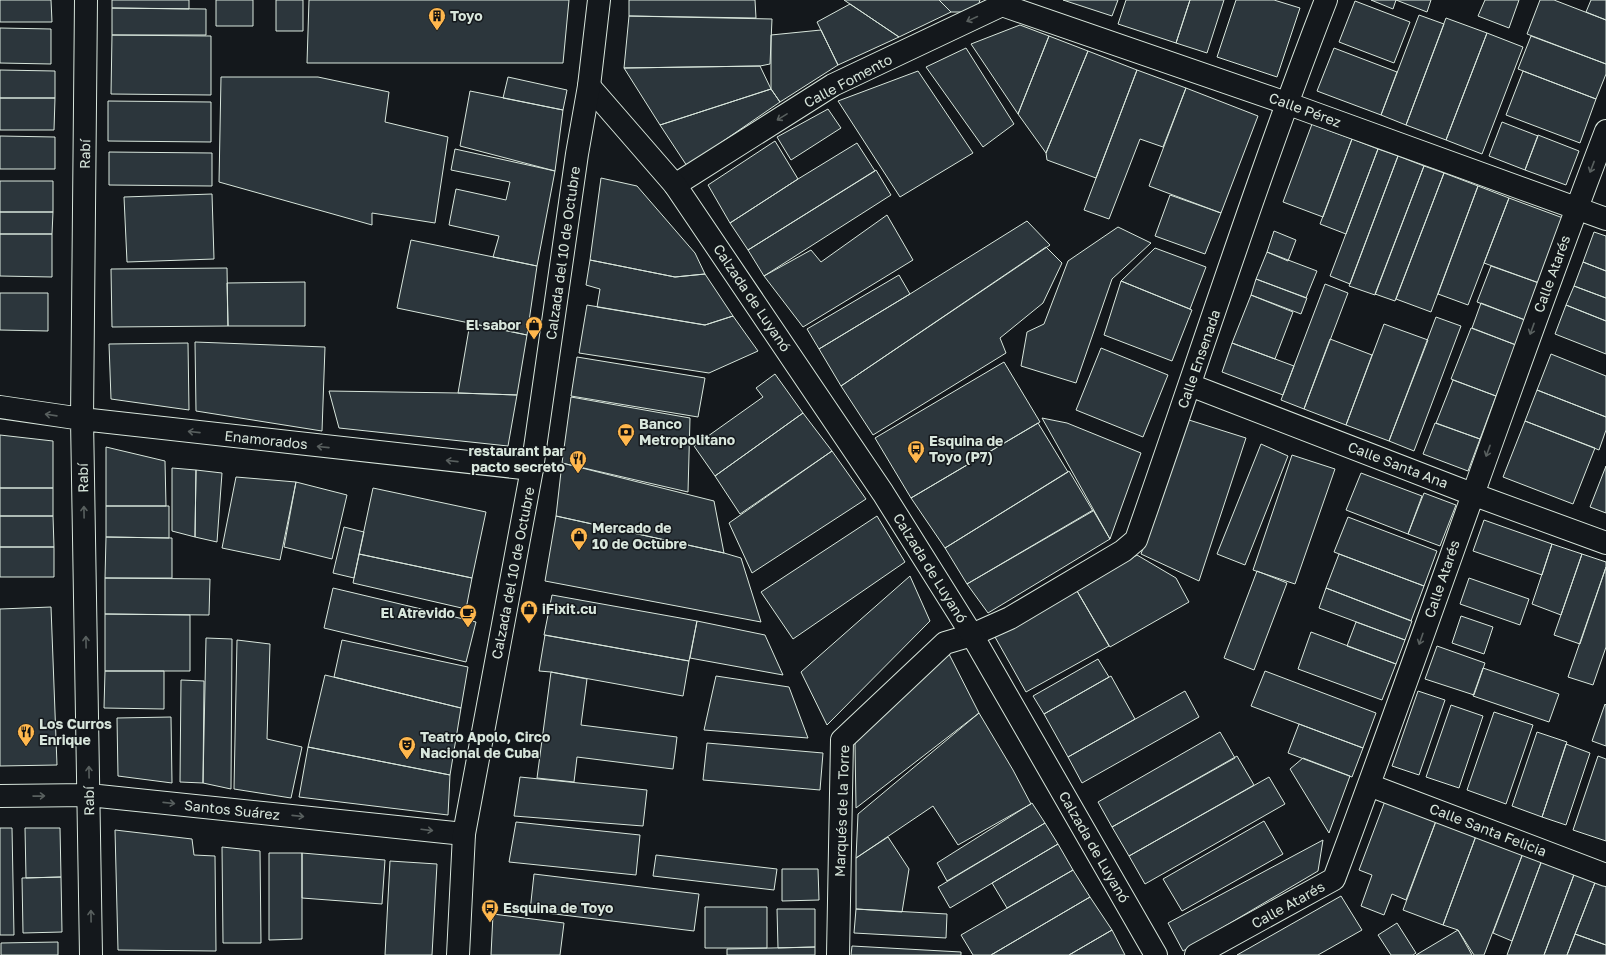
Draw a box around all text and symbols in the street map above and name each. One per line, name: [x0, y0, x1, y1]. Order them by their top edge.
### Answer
building icon: Toyo: [427, 6, 447, 31]
place label: Toyo: [450, 7, 483, 24]
one-way arrow: [966, 16, 978, 23]
street label: Calle Fomento: [801, 50, 895, 111]
street label: Calle Pérez: [1267, 89, 1344, 130]
one-way arrow: [776, 114, 788, 122]
street label: Rabí: [76, 138, 93, 169]
one-way arrow: [1588, 161, 1596, 173]
street label: Calzada del 10 de Octubre: [542, 165, 583, 341]
street label: Calle Atarés: [1530, 233, 1573, 315]
street label: Calzada de Luyanó: [710, 241, 795, 355]
street label: Calle Ensenada: [1174, 307, 1223, 411]
shop icon: El sabor: [524, 315, 544, 340]
place label: El sabor: [466, 316, 522, 333]
one-way arrow: [1528, 322, 1536, 334]
one-way arrow: [45, 411, 58, 419]
place label: Banco Metropolitano: [639, 415, 735, 448]
bank icon: Banco Metropolitano: [616, 422, 636, 447]
street label: Enamorados: [224, 427, 308, 452]
one-way arrow: [187, 428, 200, 436]
place label: Esquina de Toyo (P7): [929, 432, 1003, 465]
street label: Calle Santa Ana: [1346, 438, 1451, 491]
bus stop icon: Esquina de Toyo (P7): [906, 439, 926, 464]
place label: restaurant bar pacto secreto: [469, 442, 566, 475]
one-way arrow: [317, 443, 330, 450]
one-way arrow: [1483, 445, 1491, 457]
restaurant icon: restaurant bar pacto secreto: [568, 449, 588, 474]
one-way arrow: [446, 458, 459, 465]
street label: Rabí: [74, 462, 91, 493]
street label: Calzada del 10 de Octubre: [487, 485, 538, 660]
one-way arrow: [80, 506, 88, 519]
street label: Calzada de Luyanó: [890, 510, 971, 626]
place label: Mercado de 10 de Octubre: [592, 519, 687, 552]
shop icon: Mercado de 10 de Octubre: [569, 526, 589, 551]
street label: Calle Atarés: [1420, 538, 1463, 620]
shop icon: iFixit.cu: [519, 599, 539, 624]
place label: iFixit.cu: [542, 600, 597, 617]
cafe icon: El Atrevido: [458, 603, 478, 628]
place label: El Atrevido: [380, 604, 455, 621]
one-way arrow: [1416, 633, 1424, 645]
one-way arrow: [82, 636, 90, 649]
place label: Los Curros Enrique: [39, 715, 112, 748]
restaurant icon: Los Curros Enrique: [16, 722, 36, 747]
place label: Teatro Apolo, Circo Nacional de Cuba: [420, 728, 550, 761]
theatre icon: Teatro Apolo, Circo Nacional de Cuba: [397, 735, 417, 760]
street label: Marqués de la Torre: [831, 745, 852, 877]
one-way arrow: [85, 766, 93, 779]
street label: Rabí: [80, 785, 97, 816]
street label: Calzada de Luyanó: [1056, 788, 1133, 906]
one-way arrow: [32, 792, 45, 800]
street label: Santos Suárez: [183, 796, 281, 823]
street label: Calle Santa Felicia: [1427, 799, 1549, 860]
one-way arrow: [162, 800, 175, 807]
one-way arrow: [291, 813, 304, 820]
one-way arrow: [420, 826, 433, 834]
street label: Calle Atarés: [1248, 877, 1327, 932]
bus stop icon: Esquina de Toyo: [480, 898, 500, 923]
place label: Esquina de Toyo: [503, 899, 613, 916]
one-way arrow: [87, 910, 95, 923]

